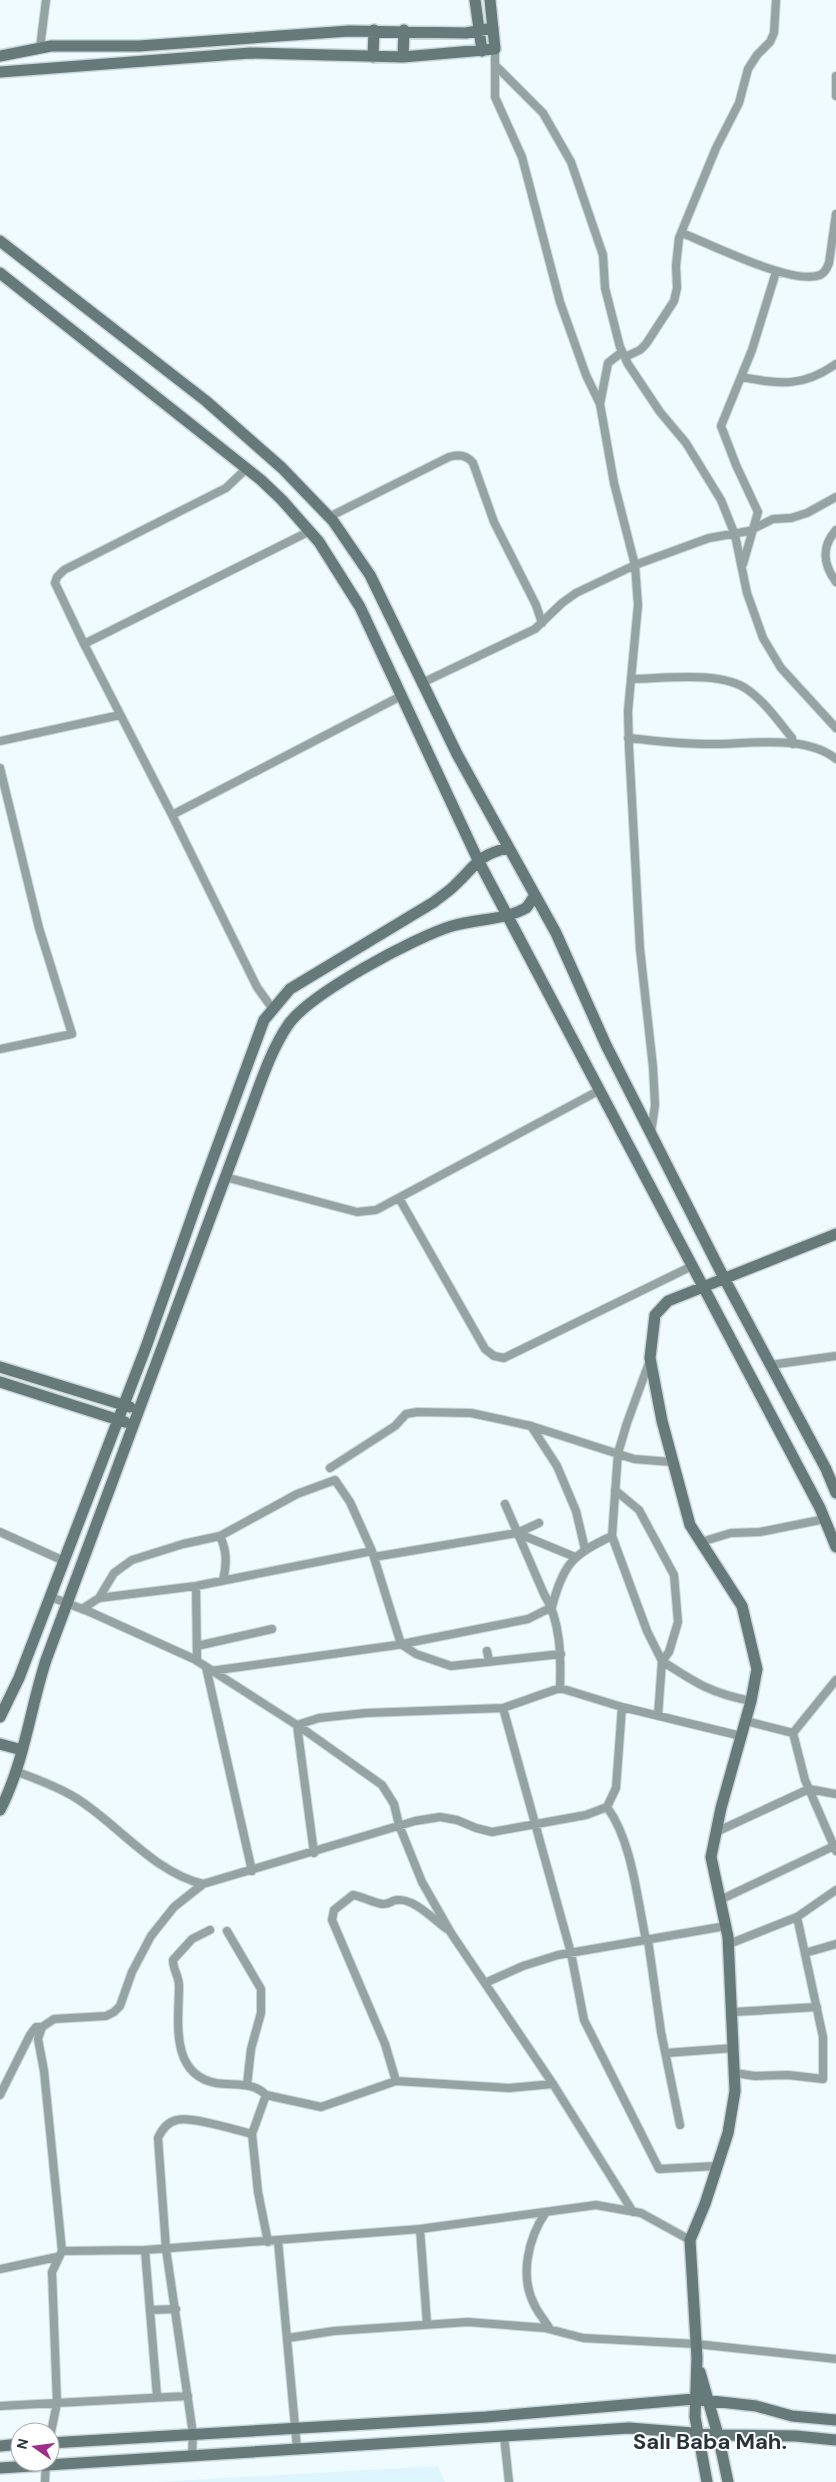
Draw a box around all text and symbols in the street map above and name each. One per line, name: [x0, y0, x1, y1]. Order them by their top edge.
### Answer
north arrow: [10, 2422, 60, 2472]
district label: Salı Baba Mah.: [633, 2427, 787, 2456]
text: N: [12, 2437, 32, 2451]

